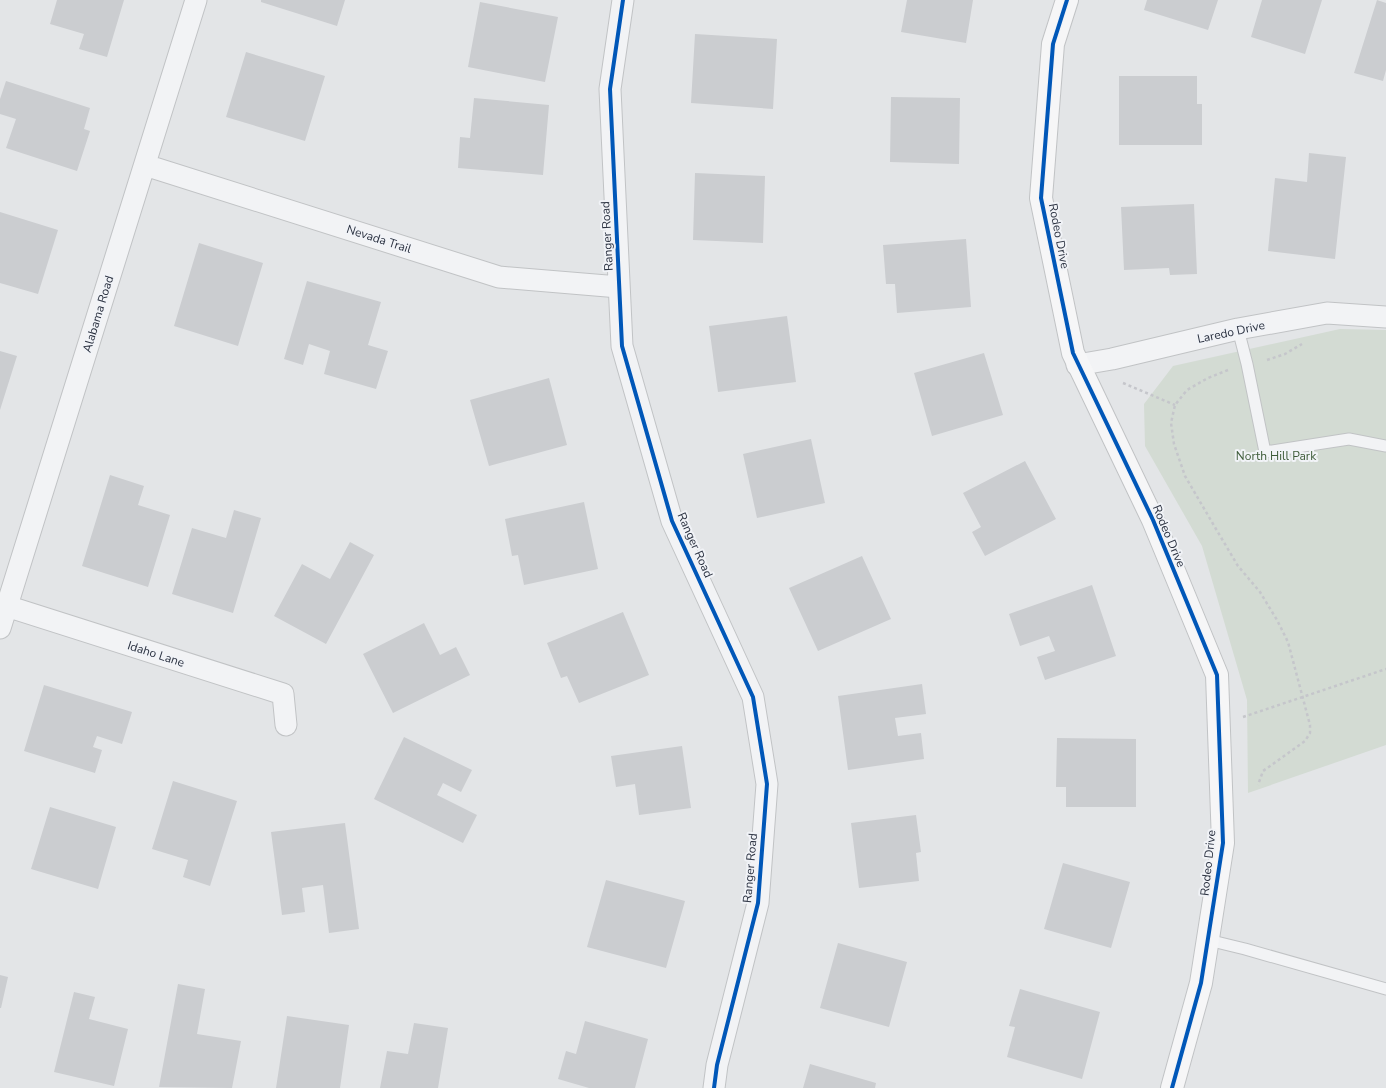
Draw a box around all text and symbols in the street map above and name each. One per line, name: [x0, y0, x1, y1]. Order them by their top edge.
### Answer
street label: Ranger Road: [597, 201, 617, 271]
street label: Rodeo Drive: [1045, 202, 1073, 270]
street label: Nevada Trail: [345, 221, 414, 257]
street label: Alabama Road: [79, 274, 117, 354]
street label: Laredo Drive: [1196, 317, 1266, 347]
park label: North Hill Park: [1236, 448, 1317, 464]
street label: Rodeo Drive: [1149, 502, 1189, 570]
street label: Ranger Road: [673, 510, 717, 580]
street label: Idaho Lane: [125, 637, 187, 671]
street label: Rodeo Drive: [1197, 829, 1219, 897]
street label: Ranger Road: [739, 832, 761, 904]

